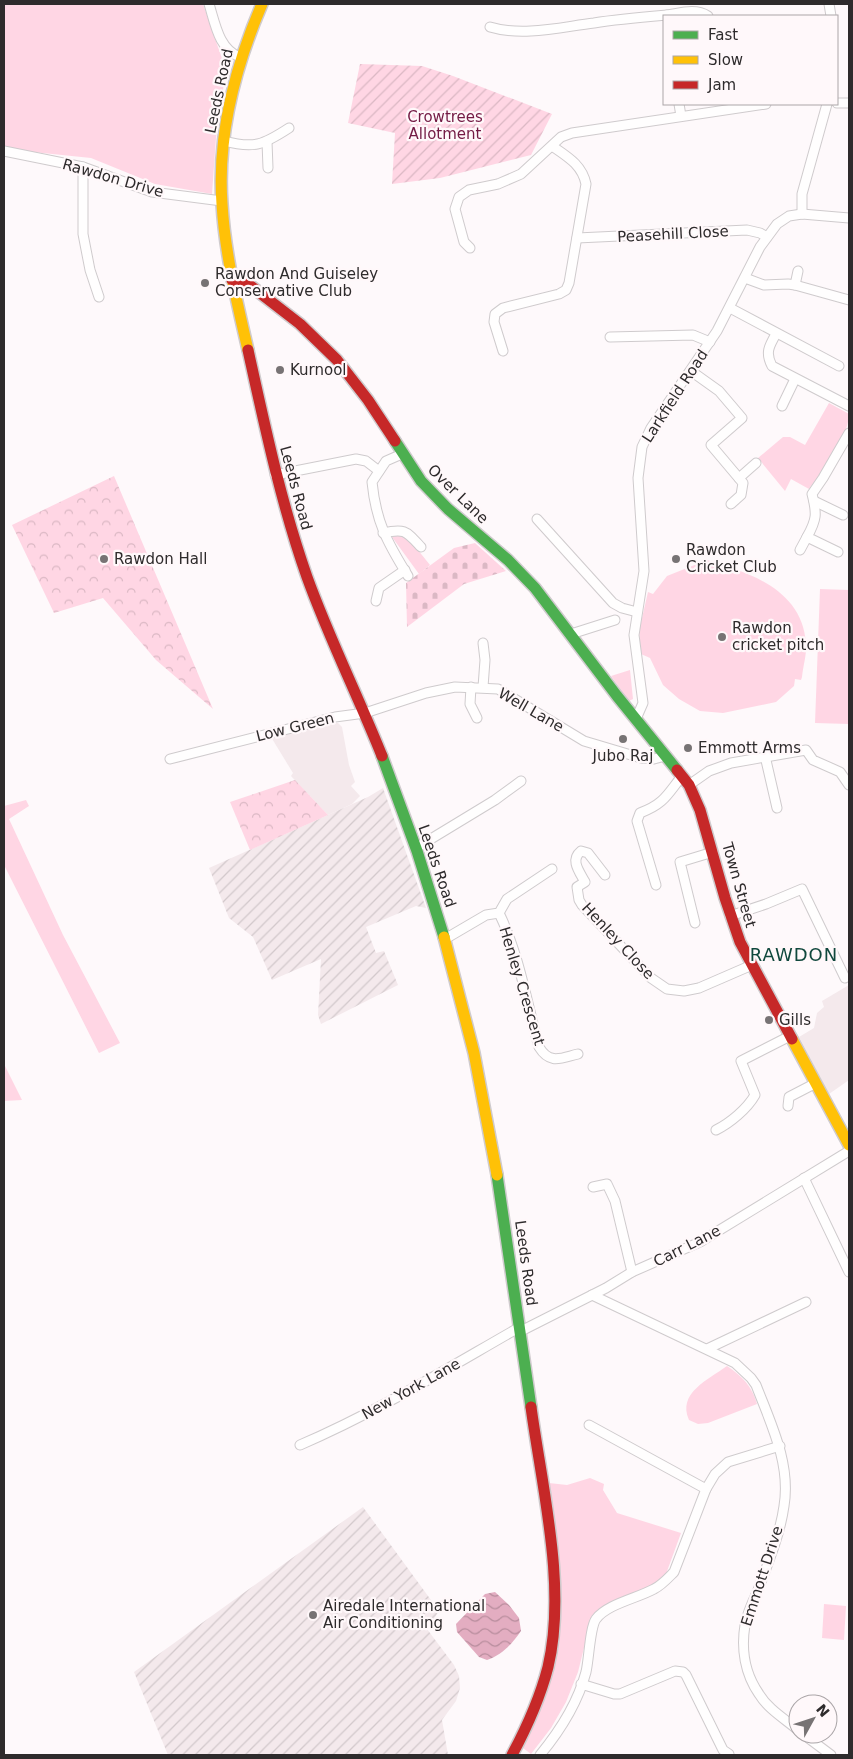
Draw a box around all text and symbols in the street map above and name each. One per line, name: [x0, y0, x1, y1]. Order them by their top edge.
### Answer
legend: [663, 15, 838, 105]
text: Fast: [708, 26, 738, 44]
street label: Leeds Road: [201, 47, 237, 135]
text: Slow: [708, 51, 743, 69]
text: Jam: [707, 76, 736, 94]
park label: Crowtrees Allotment: [407, 108, 483, 143]
street label: Rawdon Drive: [60, 155, 166, 201]
street label: Peasehill Close: [617, 222, 729, 246]
place label: Rawdon And Guiseley Conservative Club: [215, 265, 378, 300]
marker: Rawdon And Guiseley Conservative Club: [199, 277, 211, 289]
street label: Larkfield Road: [638, 346, 712, 446]
place label: Kurnool: [290, 361, 347, 379]
marker: Kurnool: [274, 364, 286, 376]
street label: Leeds Road: [276, 444, 316, 532]
street label: Over Lane: [424, 461, 492, 527]
place label: Rawdon Cricket Club: [686, 541, 777, 576]
place label: Rawdon Hall: [114, 550, 207, 568]
marker: Rawdon Hall: [98, 553, 110, 565]
marker: Rawdon Cricket Club: [670, 553, 682, 565]
place label: Rawdon cricket pitch: [732, 619, 824, 654]
marker: Rawdon cricket pitch: [716, 631, 728, 643]
street label: Well Lane: [495, 684, 567, 736]
street label: Low Green: [254, 709, 336, 745]
marker: Jubo Raj: [617, 733, 629, 745]
place label: Emmott Arms: [698, 739, 801, 757]
marker: Emmott Arms: [682, 742, 694, 754]
place label: Jubo Raj: [592, 747, 653, 765]
street label: Leeds Road: [414, 822, 460, 910]
street label: Town Street: [718, 839, 760, 930]
street label: Henley Close: [578, 899, 658, 983]
street label: Henley Crescent: [495, 924, 549, 1048]
district label: RAWDON: [750, 944, 838, 965]
place label: Gills: [779, 1011, 811, 1029]
marker: Gills: [763, 1014, 775, 1026]
street label: Leeds Road: [511, 1219, 541, 1307]
street label: Carr Lane: [650, 1221, 724, 1271]
street label: New York Lane: [359, 1355, 463, 1423]
street label: Emmott Drive: [737, 1524, 787, 1628]
place label: Airedale International Air Conditioning: [323, 1597, 485, 1632]
marker: Airedale International Air Conditioning: [307, 1609, 319, 1621]
north arrow: [788, 1694, 838, 1744]
text: N: [813, 1701, 833, 1720]

